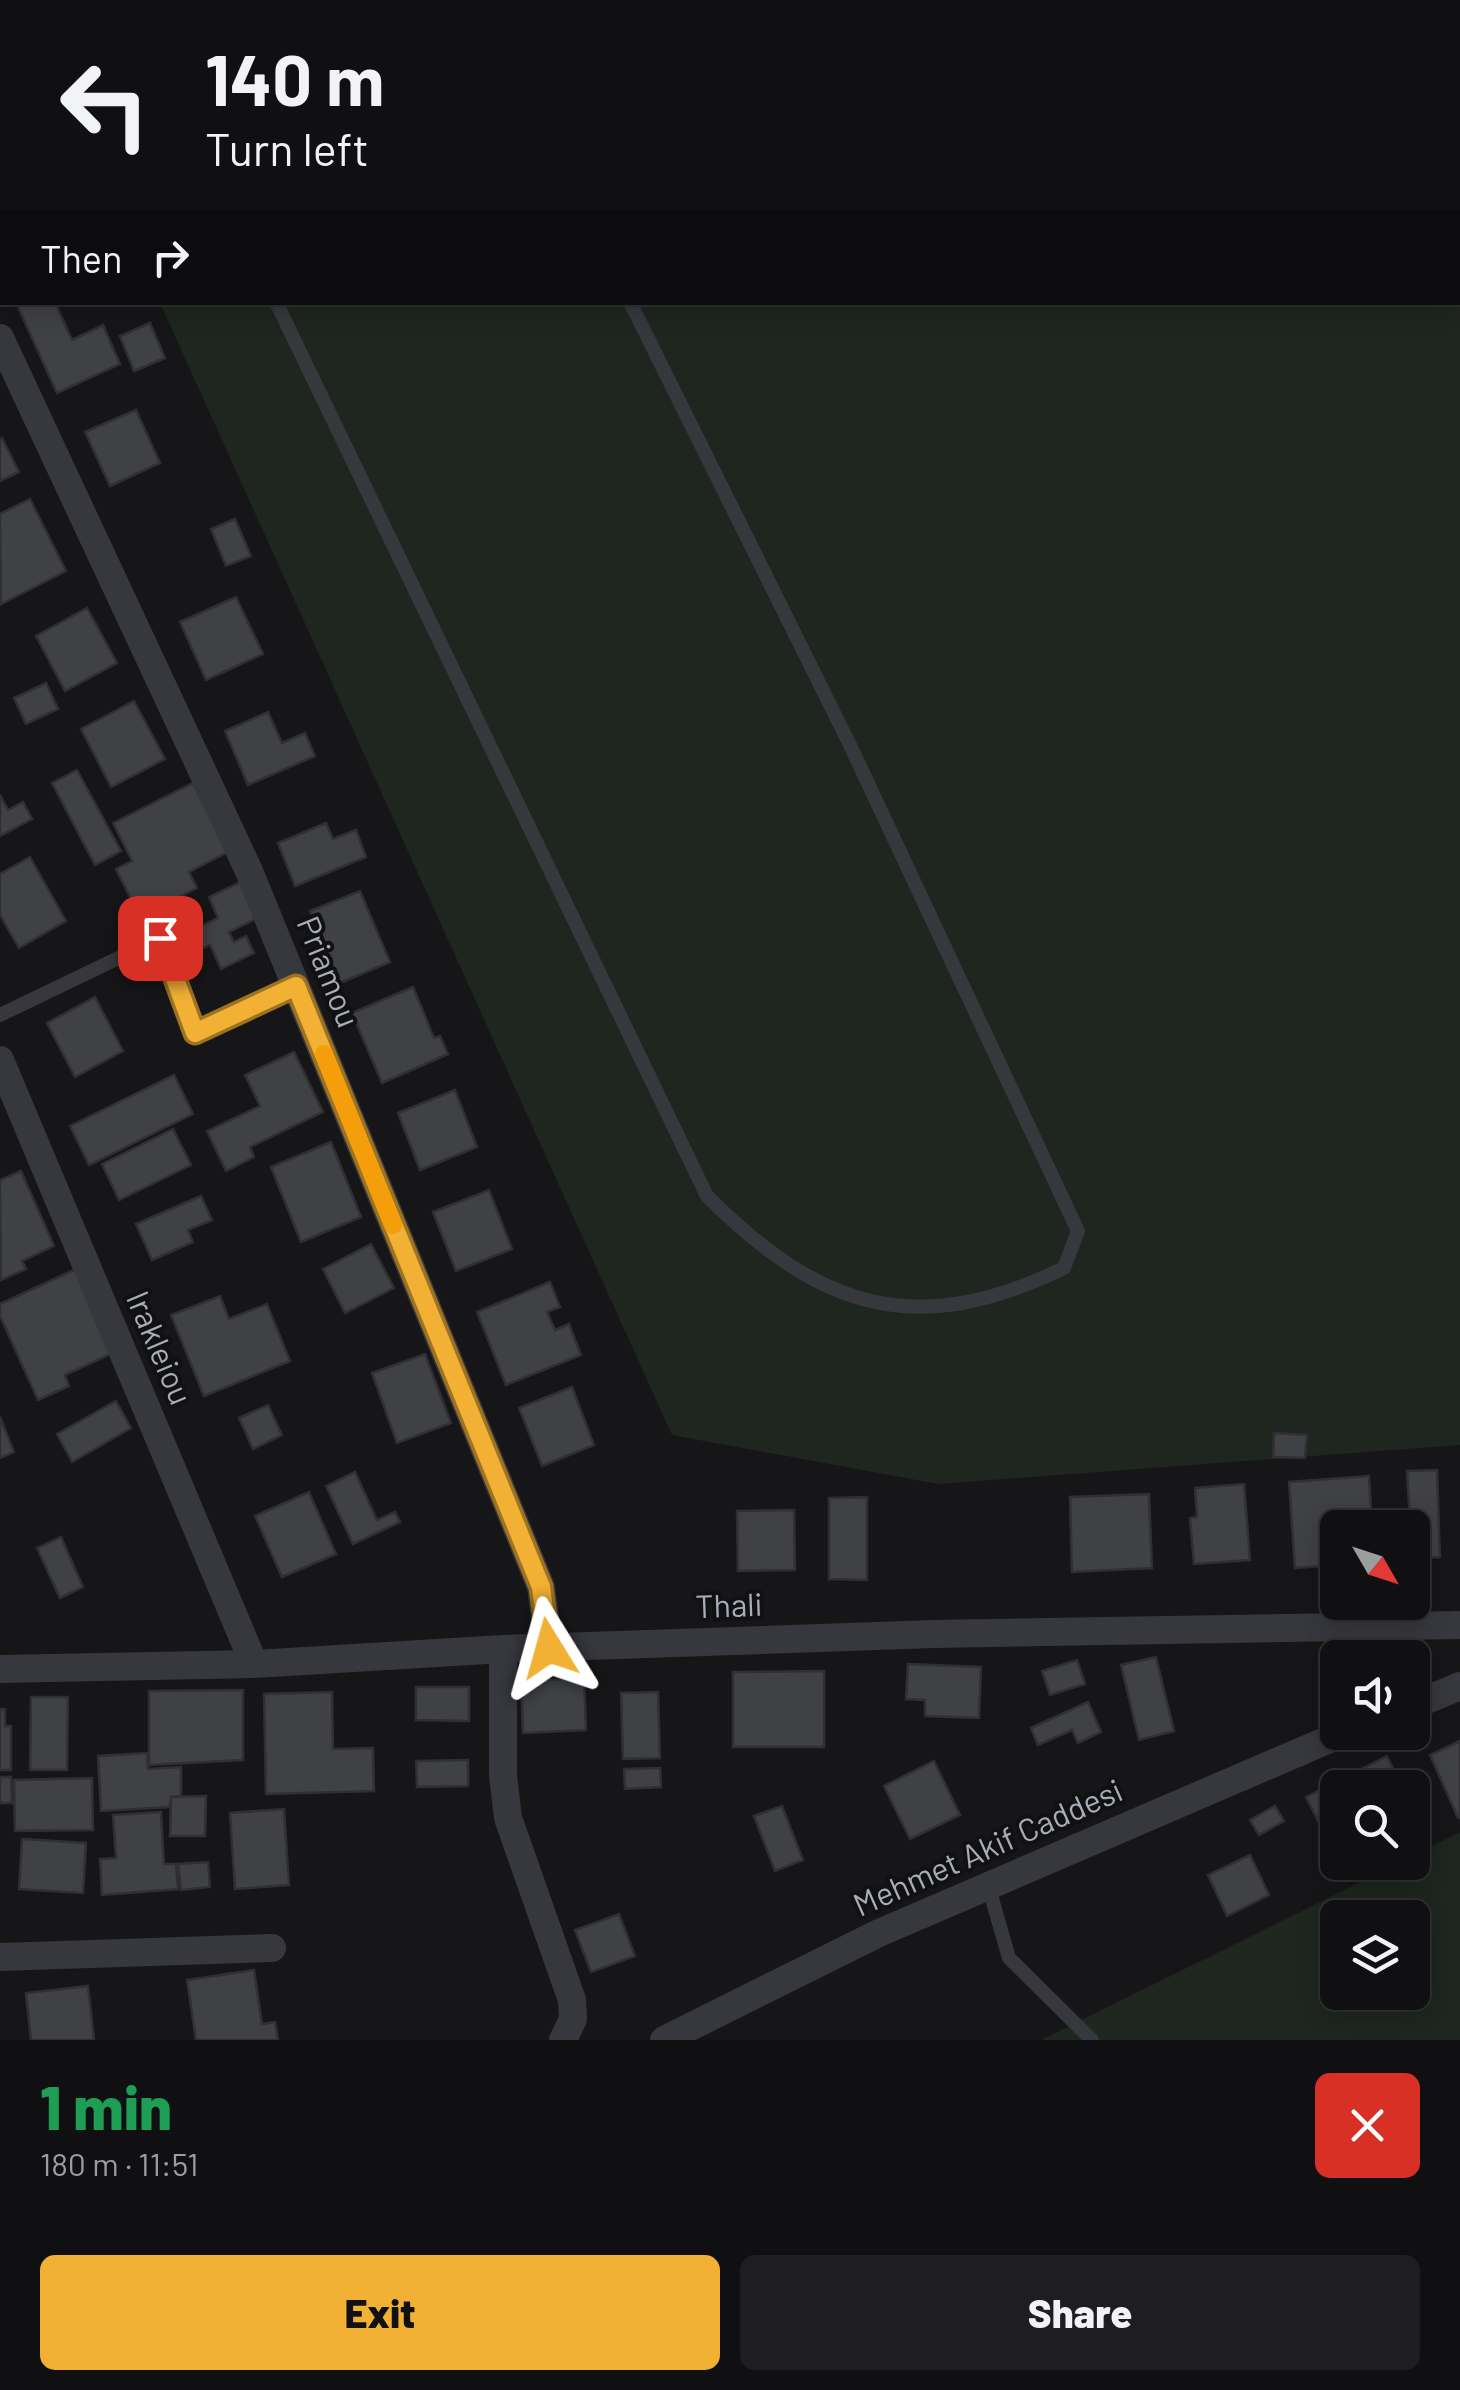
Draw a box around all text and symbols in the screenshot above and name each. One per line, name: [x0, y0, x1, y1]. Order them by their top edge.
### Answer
text: 140 m: [205, 36, 384, 120]
icon: left: [40, 40, 170, 170]
text: Turn left: [205, 121, 369, 175]
icon: right: [143, 230, 198, 285]
text: Then: [40, 235, 123, 281]
pin: [118, 896, 203, 981]
street label: Priamou: [291, 910, 369, 1032]
icon: arrive: [133, 911, 188, 966]
street label: Irakleiou: [120, 1285, 202, 1410]
north arrow: [1320, 1510, 1430, 1620]
map controls: [1320, 1510, 1430, 2010]
street label: Thali: [695, 1584, 763, 1624]
position arrow: [497, 1596, 601, 1700]
button: sound: [1320, 1640, 1430, 1750]
street label: Mehmet Akif Caddesi: [847, 1770, 1128, 1923]
button: search: [1320, 1770, 1430, 1880]
button: layers: [1320, 1900, 1430, 2010]
text: 1 min: [40, 2070, 172, 2142]
button: close: [1315, 2073, 1420, 2178]
text: 180 m · 11:51: [40, 2144, 198, 2182]
button: Exit: [40, 2255, 720, 2370]
button: Share: [740, 2255, 1420, 2370]

